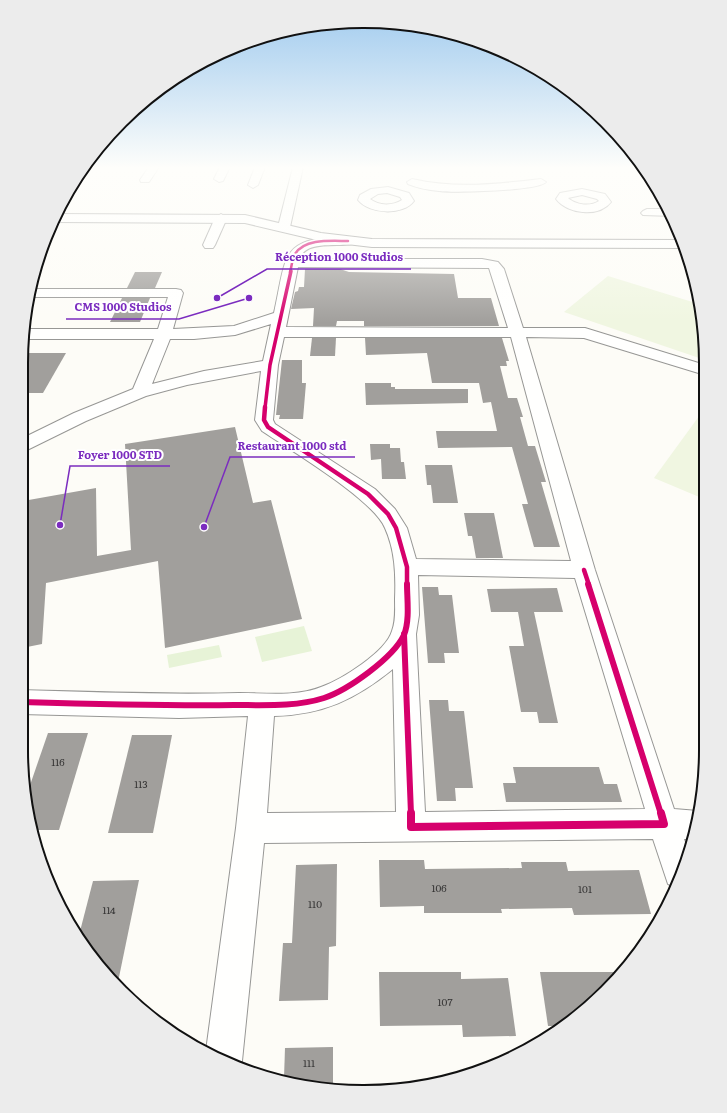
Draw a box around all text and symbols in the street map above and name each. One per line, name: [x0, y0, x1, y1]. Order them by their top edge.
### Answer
callout: Réception 1000 Studios: [267, 246, 411, 269]
text: Réception 1000 Studios: [275, 248, 404, 264]
callout: CMS 1000 Studios: [66, 296, 179, 319]
text: CMS 1000 Studios: [75, 298, 172, 314]
callout: Restaurant 1000 std: [230, 434, 355, 457]
text: Restaurant 1000 std: [238, 437, 346, 453]
callout: Foyer 1000 STD: [70, 443, 170, 466]
text: Foyer 1000 STD: [78, 446, 163, 462]
house number: 116: [51, 754, 65, 769]
house number: 113: [134, 776, 148, 791]
house number: 106: [431, 880, 447, 895]
house number: 101: [578, 881, 592, 896]
house number: 110: [308, 896, 322, 911]
house number: 114: [102, 902, 116, 917]
house number: 107: [438, 994, 452, 1009]
house number: 111: [303, 1055, 315, 1070]

